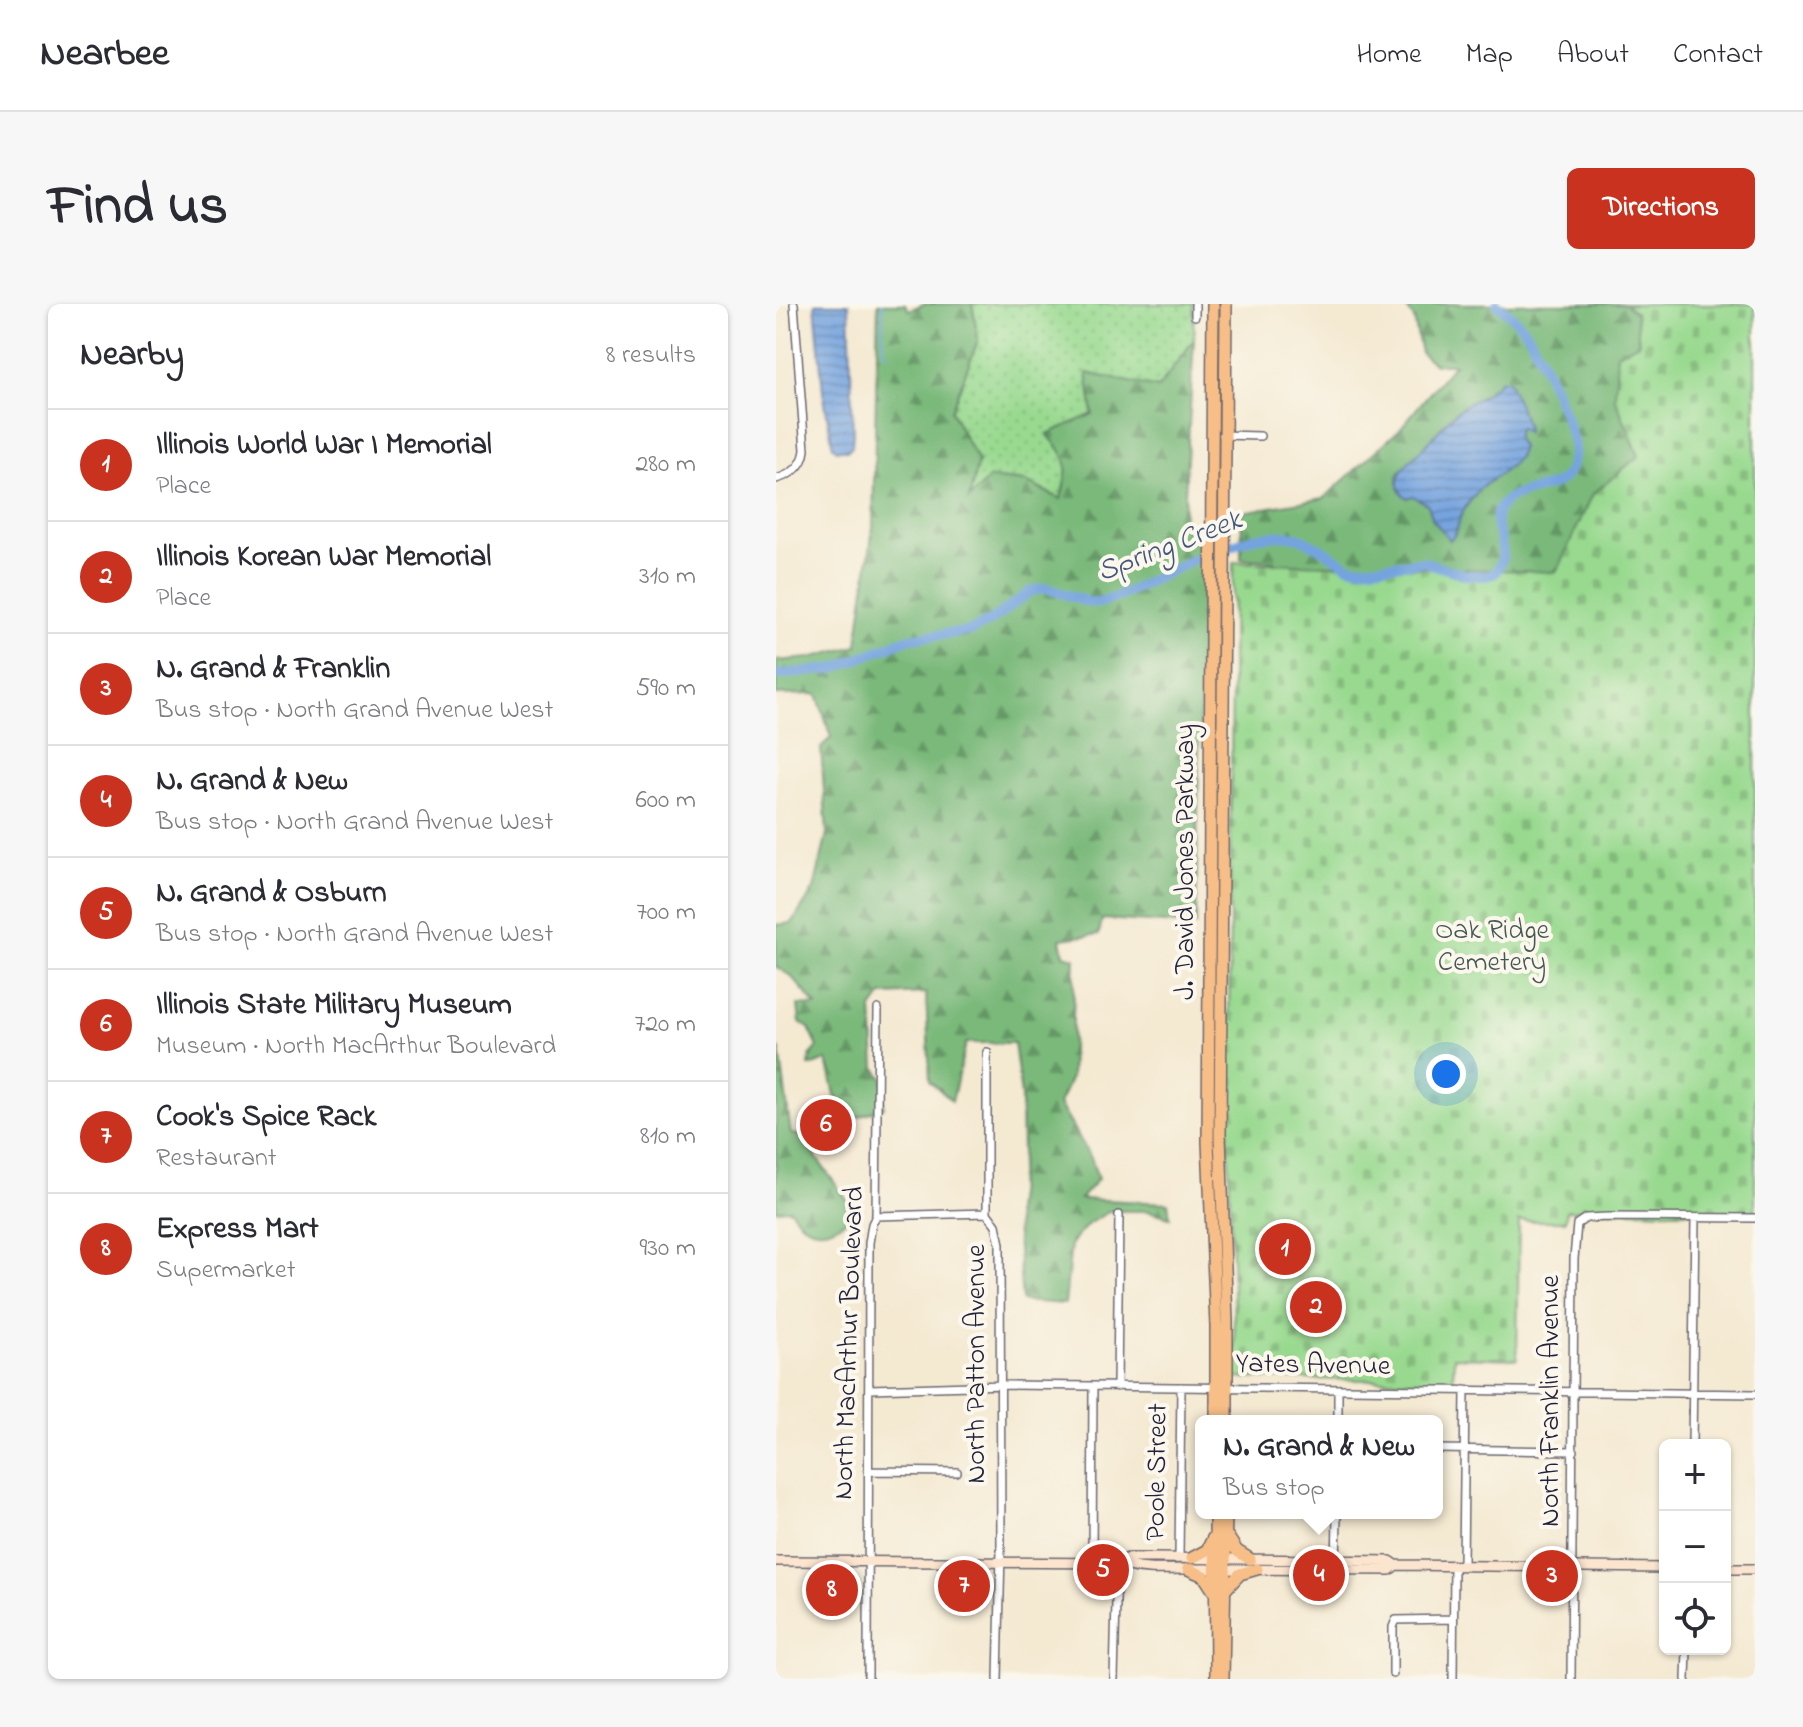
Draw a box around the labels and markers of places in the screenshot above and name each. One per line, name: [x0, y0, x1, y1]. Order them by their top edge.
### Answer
pin: 6: [800, 1095, 852, 1155]
pin: 1: [1259, 1219, 1311, 1279]
pin: 2: [1290, 1277, 1342, 1337]
pin: 5: [1077, 1540, 1129, 1600]
pin: 4: [1293, 1545, 1345, 1605]
pin: 3: [1526, 1546, 1578, 1606]
pin: 7: [938, 1556, 990, 1616]
pin: 8: [806, 1560, 858, 1620]

